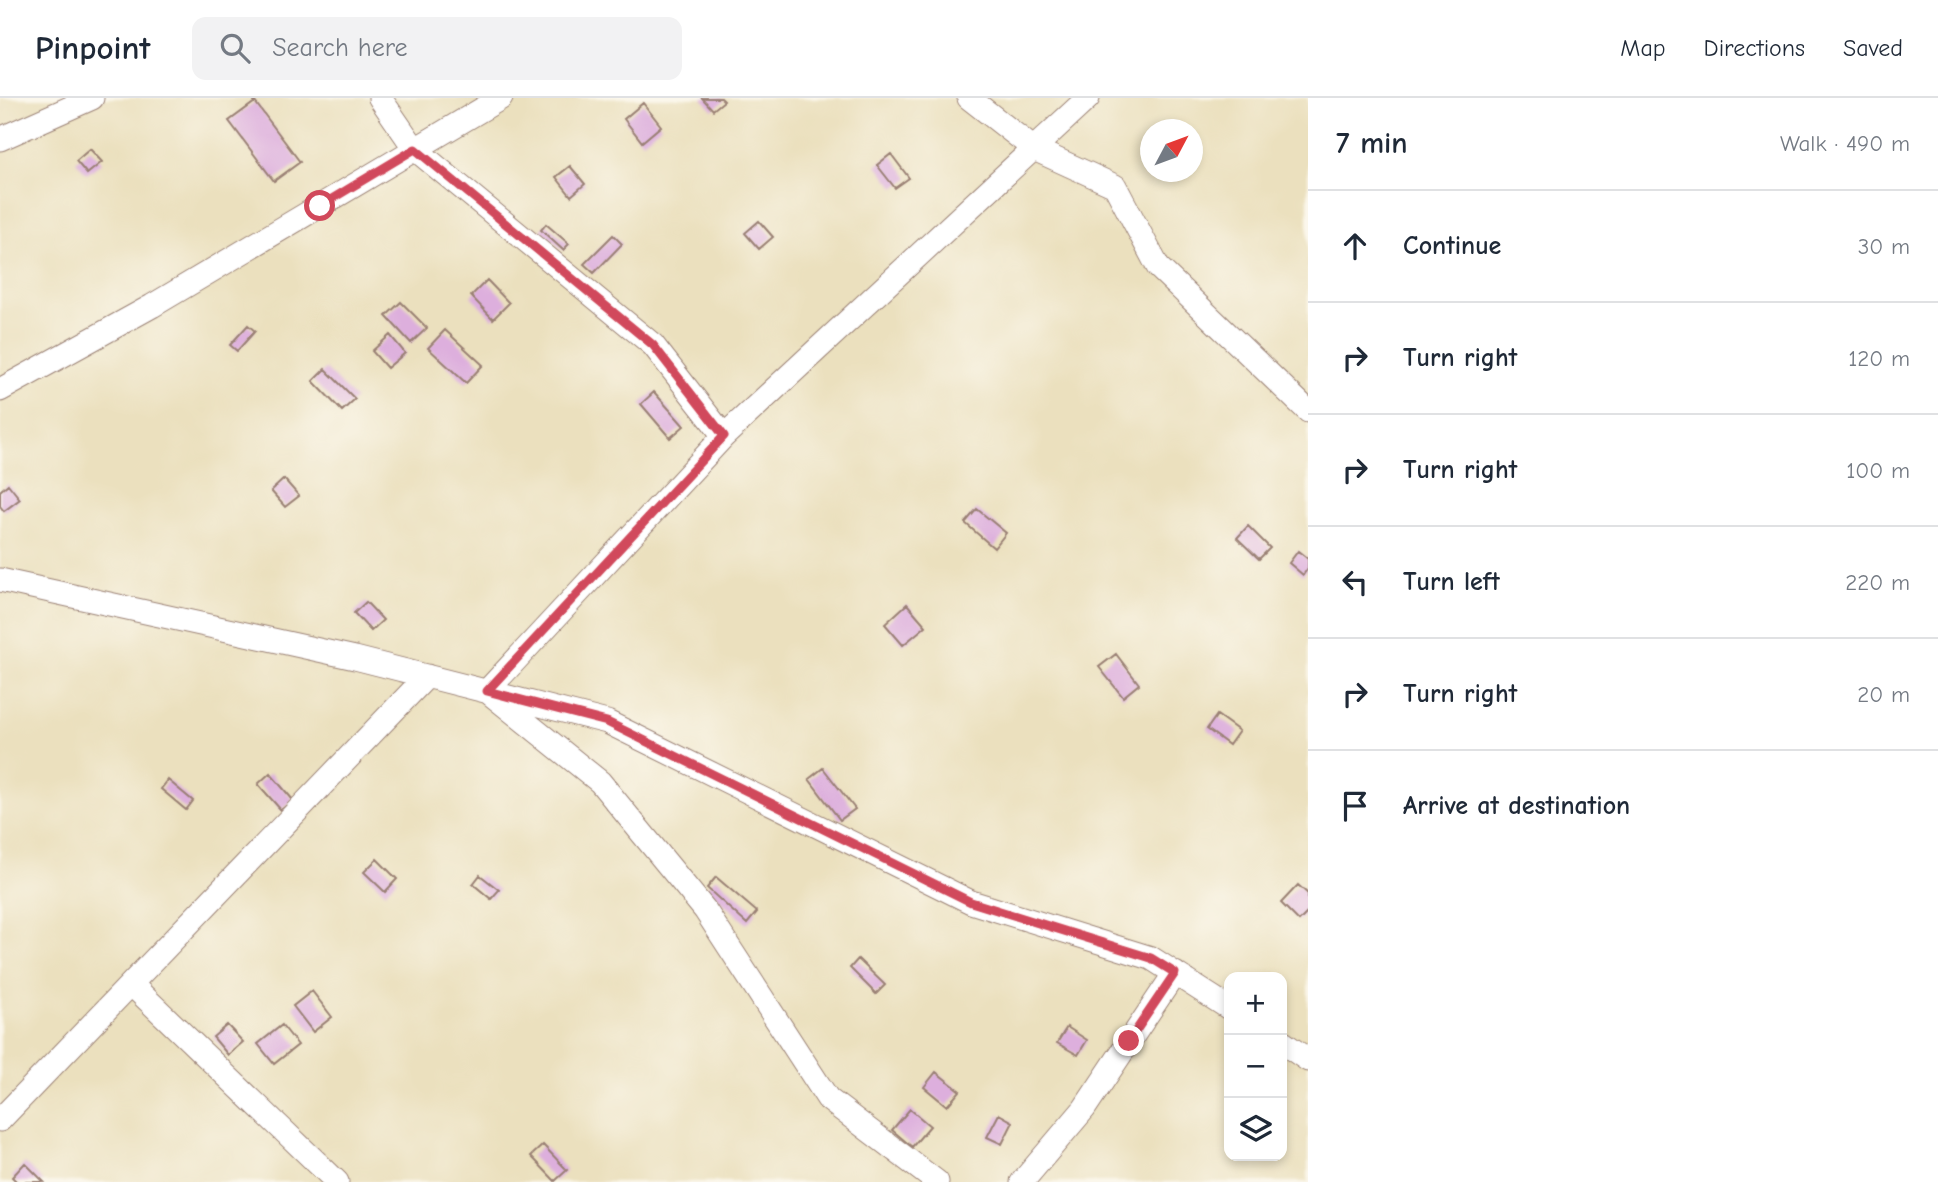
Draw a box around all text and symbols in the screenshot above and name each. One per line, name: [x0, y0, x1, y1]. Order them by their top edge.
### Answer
search box: [192, 17, 682, 80]
text: Pinpoint: [35, 29, 150, 67]
icon: search: [216, 29, 254, 67]
text: Search here: [272, 33, 408, 63]
text: Map: [1620, 34, 1666, 62]
text: Directions: [1704, 34, 1805, 62]
text: Saved: [1843, 34, 1903, 62]
north arrow: [1140, 119, 1203, 182]
text: 7 min: [1336, 126, 1408, 161]
text: Walk · 490 m: [1780, 130, 1910, 157]
route start: [304, 190, 335, 221]
icon: ahead: [1336, 227, 1374, 265]
text: Continue: [1403, 231, 1501, 261]
text: 30 m: [1858, 233, 1910, 260]
icon: right: [1336, 339, 1374, 377]
text: Turn right: [1403, 343, 1517, 373]
text: 120 m: [1848, 345, 1910, 372]
icon: right: [1336, 451, 1374, 489]
text: Turn right: [1403, 455, 1517, 485]
text: 100 m: [1846, 457, 1910, 484]
icon: left: [1336, 563, 1374, 601]
text: Turn left: [1403, 567, 1500, 597]
text: 220 m: [1845, 569, 1910, 596]
icon: right: [1336, 675, 1374, 713]
text: Turn right: [1403, 679, 1517, 709]
text: 20 m: [1857, 681, 1910, 708]
icon: arrive: [1336, 787, 1374, 825]
text: Arrive at destination: [1403, 791, 1630, 821]
map controls: [1224, 972, 1287, 1161]
button: +: [1224, 972, 1287, 1035]
route end: [1113, 1025, 1144, 1056]
button: −: [1224, 1035, 1287, 1098]
button: layers: [1224, 1098, 1287, 1161]

